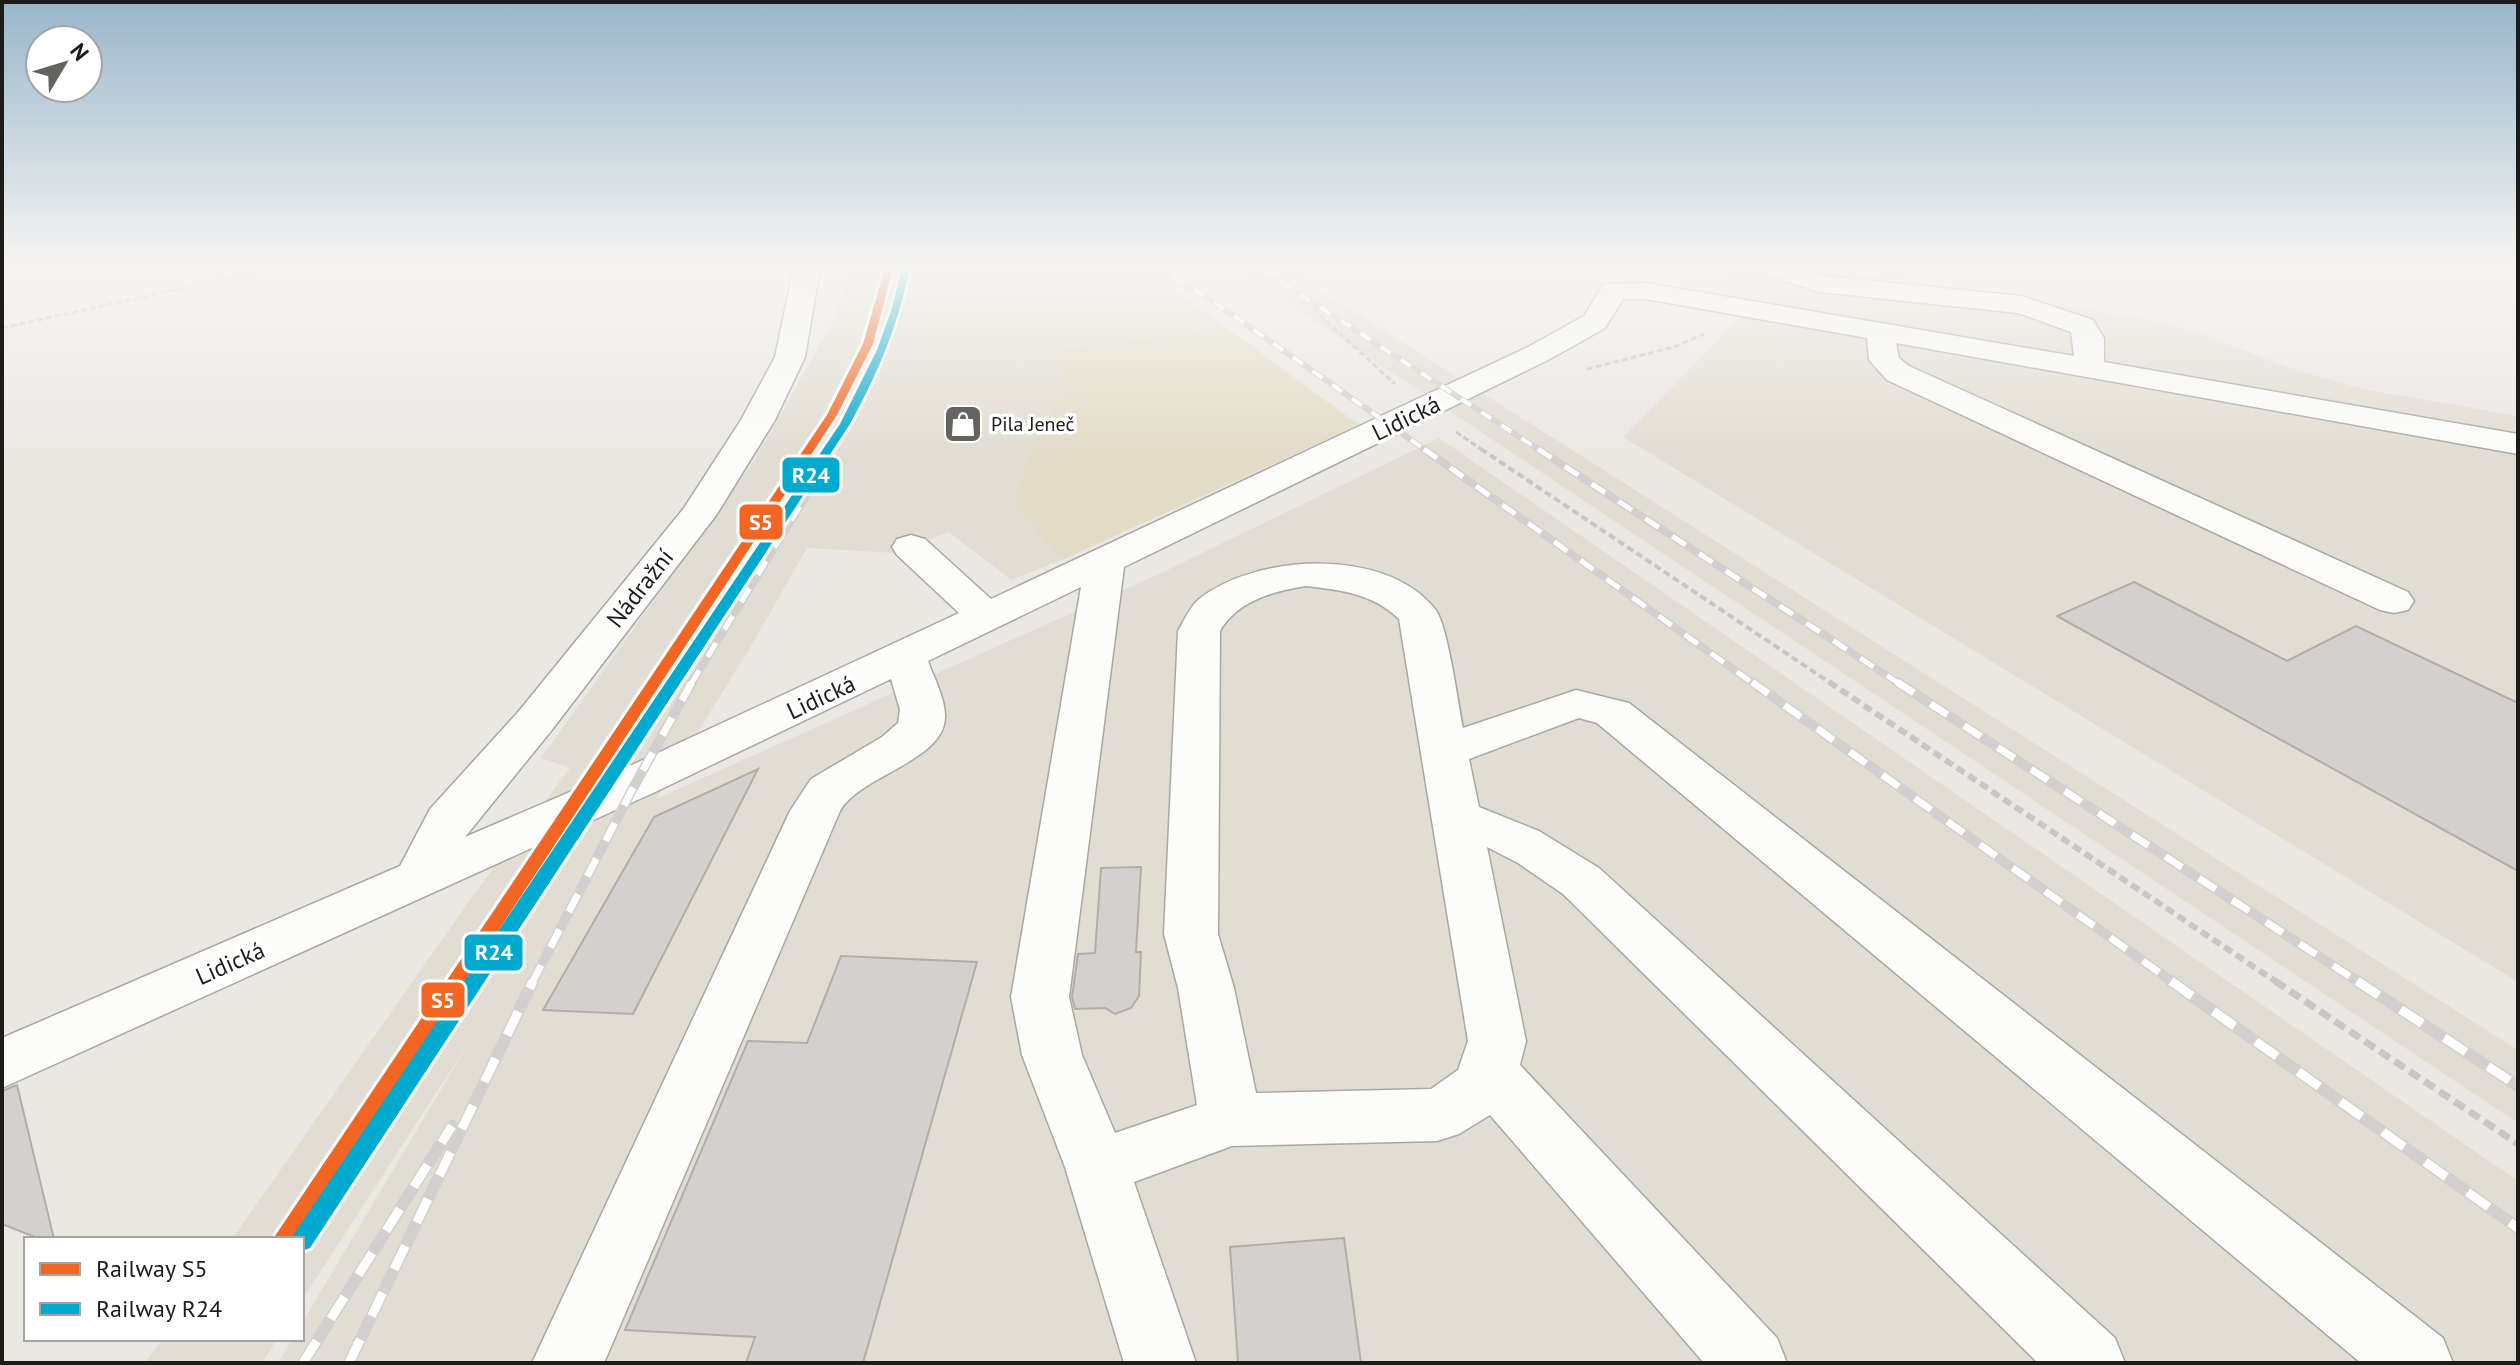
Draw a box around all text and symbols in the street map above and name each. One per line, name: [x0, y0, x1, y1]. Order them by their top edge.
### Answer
north arrow: [24, 24, 104, 104]
text: N: [64, 37, 95, 66]
street label: Lidická: [1367, 388, 1445, 448]
shop icon: Pila Jeneč: [942, 403, 984, 445]
place label: Pila Jeneč: [991, 411, 1075, 437]
line badge: R24: [781, 456, 841, 494]
text: R24: [792, 461, 831, 489]
line badge: S5: [738, 503, 784, 541]
text: S5: [749, 508, 773, 536]
street label: Nádražní: [600, 542, 680, 634]
street label: Lidická: [782, 668, 860, 726]
line badge: R24: [463, 933, 524, 972]
street label: Lidická: [191, 934, 269, 992]
text: R24: [475, 938, 514, 966]
line badge: S5: [420, 981, 466, 1019]
text: S5: [431, 986, 455, 1014]
legend: [24, 1237, 304, 1341]
text: Railway S5: [96, 1253, 207, 1284]
text: Railway R24: [96, 1293, 222, 1324]

